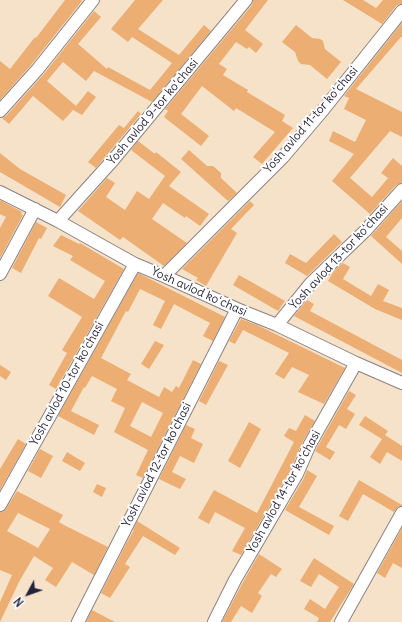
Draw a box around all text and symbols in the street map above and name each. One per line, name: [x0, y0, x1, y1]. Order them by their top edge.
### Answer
street label: Yosh avlod 9-tor koʻchasi: [105, 56, 201, 168]
street label: Yosh avlod 11-tor koʻchasi: [261, 64, 361, 176]
street label: Yosh avlod 13-tor koʻchasi: [287, 202, 391, 312]
street label: Yosh avlod koʻchasi: [149, 264, 249, 320]
street label: Yosh avlod 10-tor koʻchasi: [27, 320, 107, 448]
street label: Yosh avlod 12-tor koʻchasi: [119, 400, 195, 530]
street label: Yosh avlod 14-tor koʻchasi: [244, 428, 324, 556]
north arrow: [8, 574, 48, 614]
text: N: [11, 594, 27, 609]

